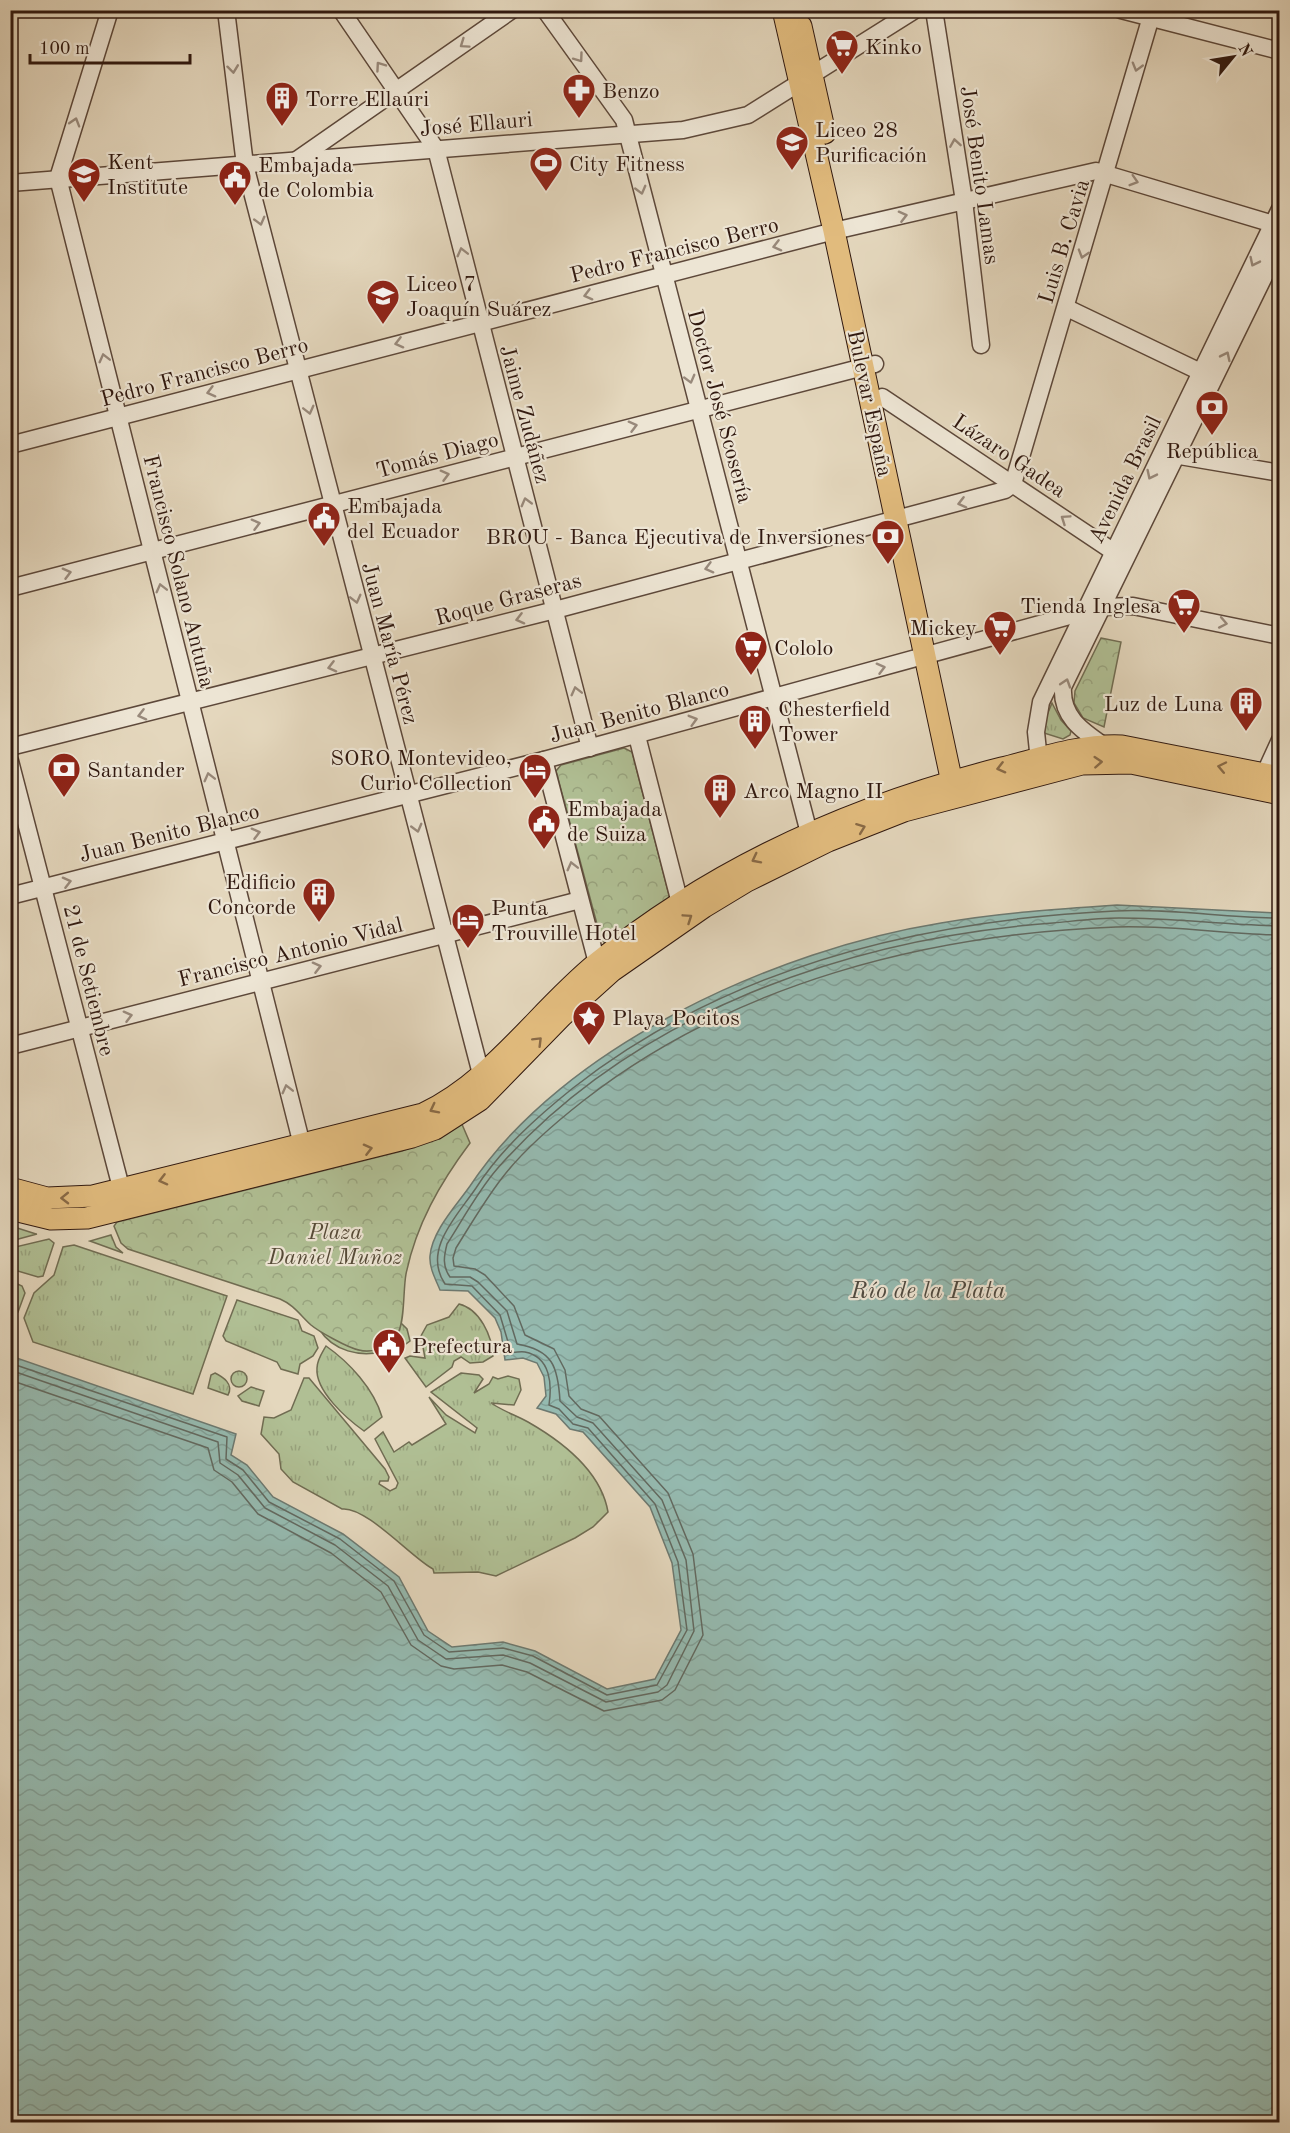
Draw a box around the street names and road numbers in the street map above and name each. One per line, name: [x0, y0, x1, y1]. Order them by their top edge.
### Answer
street label: José Benito Lamas: [956, 85, 1002, 266]
street label: José Ellauri: [419, 109, 534, 141]
street label: Luis B. Cavia: [1036, 177, 1094, 306]
street label: Pedro Francisco Berro: [568, 214, 781, 288]
street label: Doctor José Scosería: [683, 307, 756, 506]
street label: Bulevar España: [843, 328, 895, 479]
street label: Pedro Francisco Berro: [98, 335, 311, 411]
street label: Jaime Zudáñez: [495, 343, 553, 486]
street label: Lázaro Gadea: [948, 411, 1070, 503]
street label: Avenida Brasil: [1085, 413, 1166, 547]
street label: Tomás Diago: [374, 429, 501, 483]
street label: Francisco Solano Antuña: [138, 453, 218, 690]
street label: Juan María Pérez: [357, 560, 421, 727]
street label: Roque Graseras: [433, 570, 584, 630]
street label: Juan Benito Blanco: [547, 678, 732, 747]
street label: Juan Benito Blanco: [77, 801, 262, 867]
street label: 21 de Setiembre: [59, 903, 117, 1058]
street label: Francisco Antonio Vidal: [176, 914, 405, 992]

